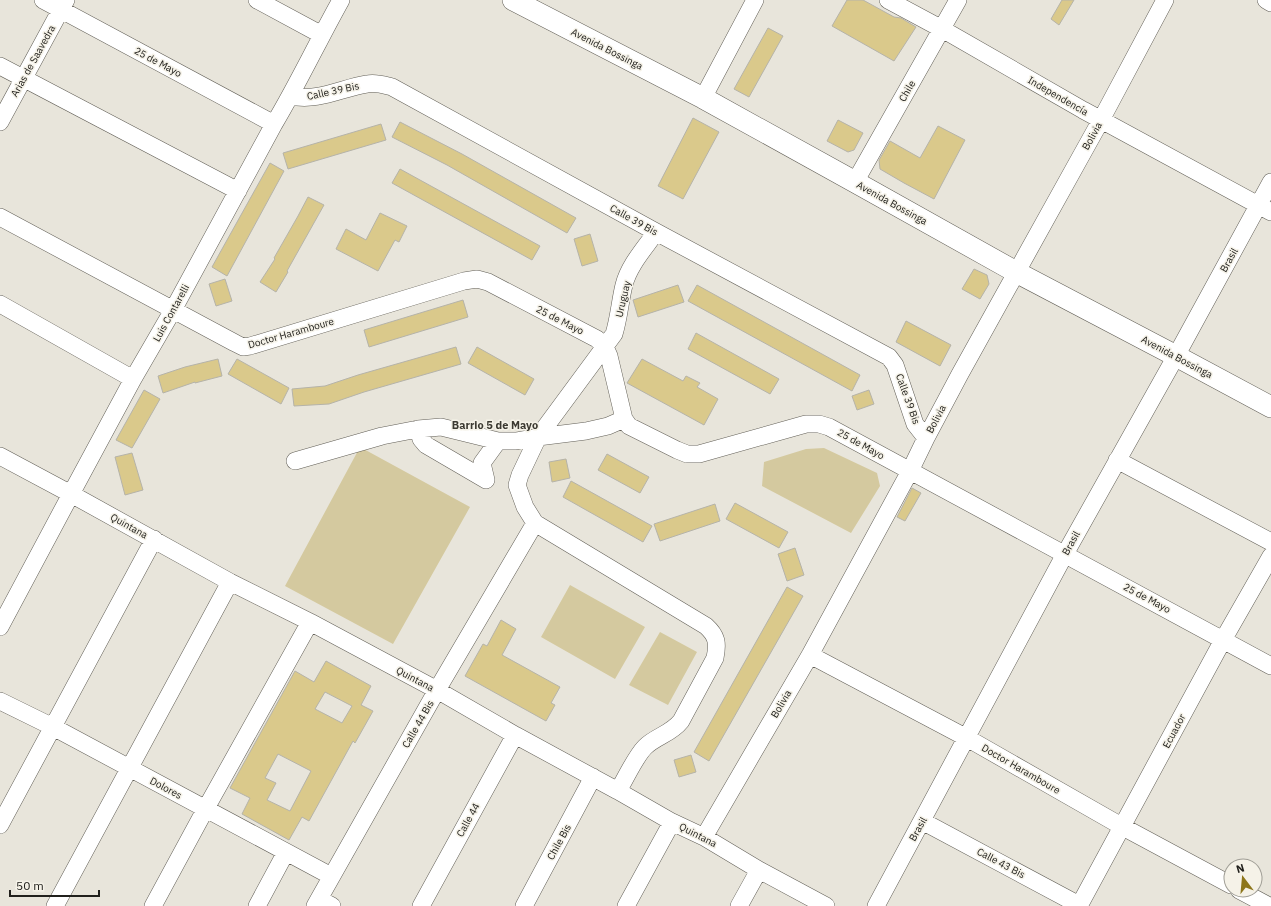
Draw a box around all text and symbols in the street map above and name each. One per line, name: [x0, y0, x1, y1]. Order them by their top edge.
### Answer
street label: Arias de Saavedra: [8, 22, 58, 99]
street label: Avenida Bossinga: [569, 25, 646, 73]
street label: 25 de Mayo: [132, 44, 184, 80]
street label: Independencía: [1025, 73, 1091, 119]
street label: Chile: [896, 78, 919, 104]
street label: Calle 39 Bis: [306, 79, 360, 103]
street label: Bolivia: [1079, 119, 1105, 152]
street label: Avenida Bossinga: [854, 178, 930, 228]
street label: Calle 39 Bis: [608, 201, 660, 239]
street label: Brasil: [1217, 245, 1241, 274]
street label: Uruguay: [612, 279, 634, 319]
street label: Luis Contarelli: [150, 282, 192, 344]
street label: 25 de Mayo: [534, 302, 586, 338]
street label: Doctor Haramboure: [247, 314, 336, 351]
street label: Avenida Bossinga: [1139, 333, 1215, 382]
street label: Calle 39 Bis: [893, 372, 923, 426]
street label: Bolivia: [923, 402, 949, 435]
district label: Barrio 5 de Mayo: [452, 418, 538, 432]
street label: 25 de Mayo: [835, 426, 887, 462]
street label: Quintana: [108, 510, 151, 542]
street label: Brasil: [1059, 528, 1083, 557]
street label: 25 de Mayo: [1121, 580, 1173, 616]
street label: Quintana: [394, 664, 437, 695]
street label: Bolivia: [768, 687, 794, 720]
street label: Calle 44 Bis: [399, 698, 437, 750]
street label: Ecuador: [1160, 711, 1189, 750]
street label: Doctor Haramboure: [979, 741, 1063, 797]
street label: Dolores: [148, 774, 184, 802]
street label: Calle 44: [453, 801, 483, 839]
street label: Brasil: [906, 814, 930, 843]
street label: Quintana: [677, 820, 720, 850]
street label: Chile Bis: [544, 822, 574, 862]
street label: Calle 43 Bis: [975, 845, 1028, 881]
north arrow: [1223, 858, 1263, 898]
text: N: [1234, 861, 1246, 876]
scale bar: [10, 872, 99, 898]
text: 50 m: [16, 878, 44, 893]

